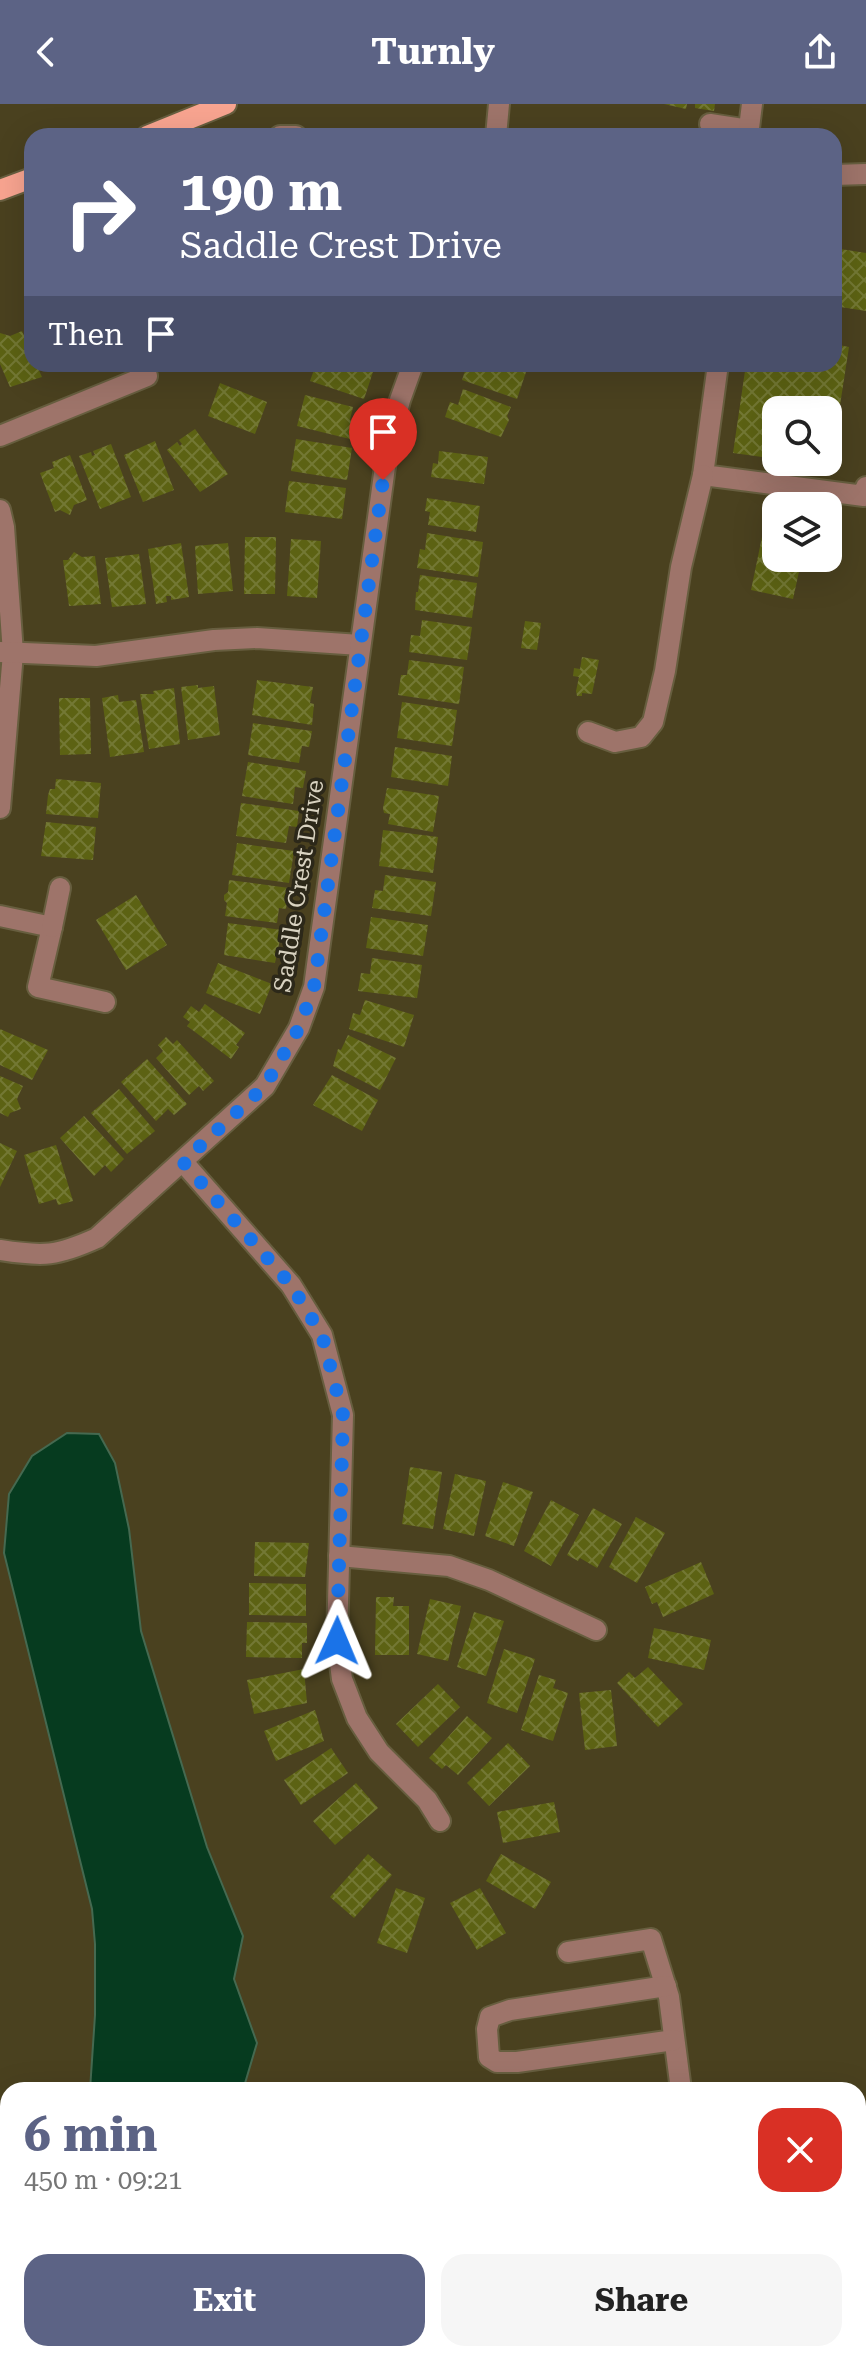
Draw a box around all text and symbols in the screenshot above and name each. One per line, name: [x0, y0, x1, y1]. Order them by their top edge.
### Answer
icon: back: [24, 30, 68, 74]
icon: share: [798, 30, 842, 74]
text: Turnly: [371, 31, 495, 73]
text: 190 m: [180, 158, 342, 224]
icon: right: [48, 160, 152, 264]
text: Saddle Crest Drive: [180, 225, 502, 267]
icon: arrive: [139, 312, 183, 356]
text: Then: [48, 317, 123, 352]
map controls: [762, 396, 842, 572]
button: search: [762, 396, 842, 476]
pin: [349, 398, 417, 480]
icon: arrive: [361, 410, 405, 454]
button: layers: [762, 492, 842, 572]
street label: Saddle Crest Drive: [268, 778, 330, 994]
position arrow: [295, 1599, 379, 1683]
text: 6 min: [24, 2107, 157, 2163]
button: close: [758, 2108, 842, 2192]
text: 450 m · 09:21: [24, 2165, 183, 2195]
button: Exit: [24, 2254, 425, 2346]
button: Share: [441, 2254, 842, 2346]

